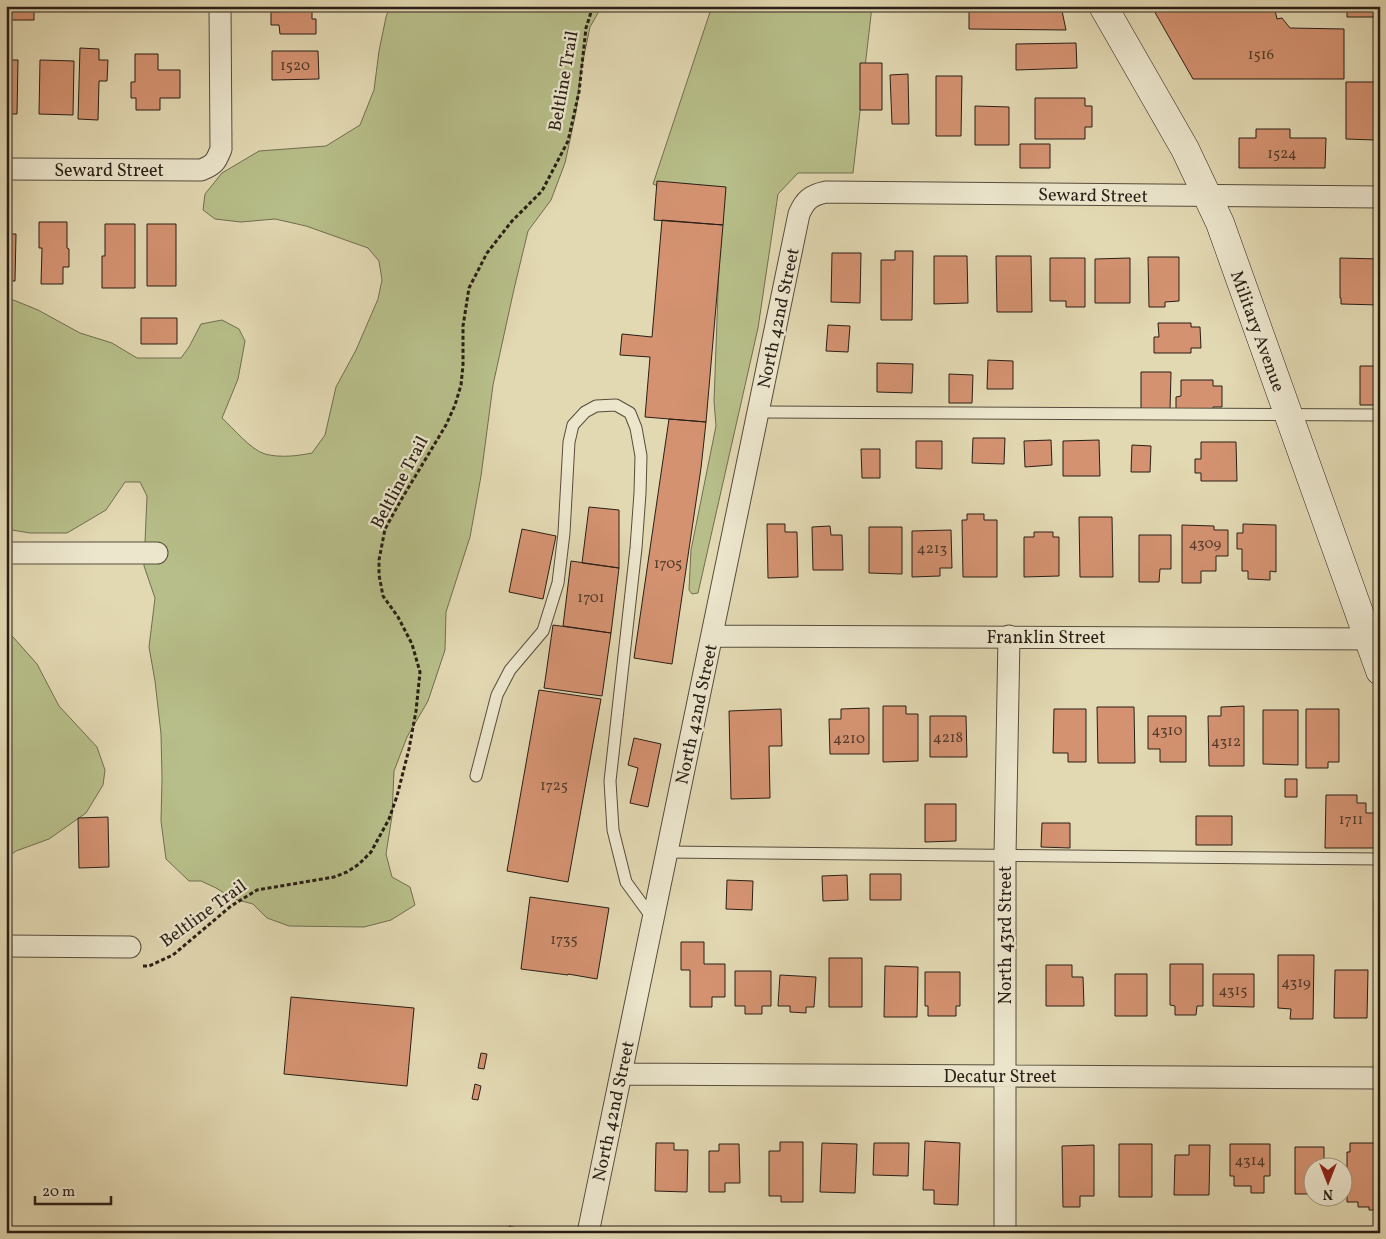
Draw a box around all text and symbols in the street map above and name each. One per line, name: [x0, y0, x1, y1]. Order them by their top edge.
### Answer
street label: Beltline Trail: [543, 29, 586, 134]
house number: 1516: [1248, 45, 1274, 66]
house number: 1520: [280, 56, 310, 77]
house number: 1524: [1267, 144, 1297, 165]
street label: Seward Street: [54, 159, 164, 184]
street label: Seward Street: [1038, 183, 1148, 210]
street label: North 42nd Street: [752, 246, 807, 391]
street label: Military Avenue: [1223, 267, 1290, 396]
street label: Beltline Trail: [365, 432, 435, 533]
house number: 4309: [1189, 534, 1222, 555]
house number: 4213: [917, 539, 947, 560]
house number: 1705: [654, 554, 682, 575]
house number: 1701: [577, 588, 605, 609]
street label: Franklin Street: [987, 626, 1105, 651]
street label: North 42nd Street: [670, 642, 725, 787]
house number: 4310: [1152, 721, 1182, 742]
house number: 4218: [933, 728, 963, 749]
house number: 4210: [833, 729, 865, 750]
house number: 4312: [1211, 732, 1241, 753]
house number: 1725: [540, 776, 568, 797]
house number: 1711: [1339, 810, 1363, 831]
street label: North 43rd Street: [994, 866, 1019, 1004]
street label: Beltline Trail: [155, 874, 252, 954]
house number: 1735: [550, 930, 578, 951]
house number: 4319: [1281, 973, 1311, 994]
house number: 4315: [1218, 981, 1248, 1002]
street label: North 42nd Street: [587, 1039, 642, 1184]
street label: Decatur Street: [943, 1065, 1057, 1090]
house number: 4314: [1235, 1151, 1265, 1172]
north arrow: [1304, 1156, 1354, 1206]
scale bar: [35, 1174, 111, 1206]
text: 20 m: [42, 1182, 75, 1203]
text: N: [1323, 1184, 1333, 1203]

